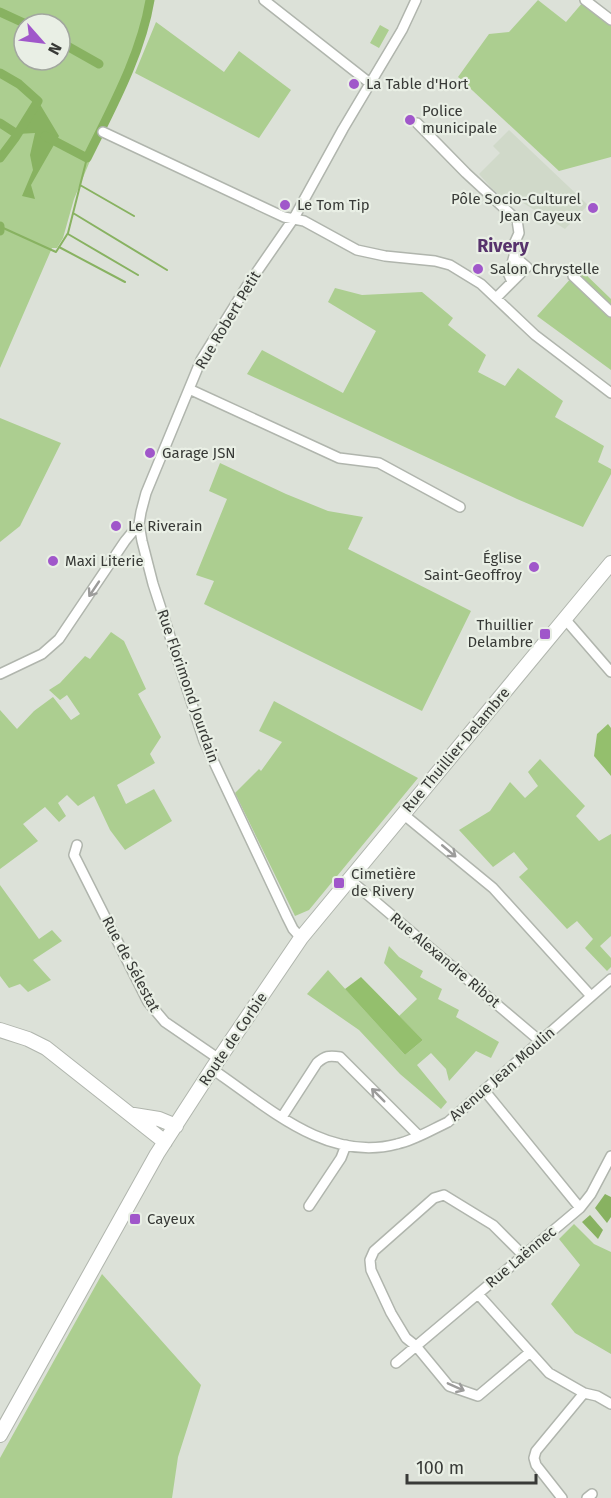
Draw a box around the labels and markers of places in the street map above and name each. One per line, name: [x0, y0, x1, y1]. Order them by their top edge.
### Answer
place label: La Table d'Hort: [366, 75, 469, 93]
marker: La Table d'Hort: [347, 77, 361, 91]
place label: Police municipale: [422, 102, 497, 137]
marker: Police municipale: [403, 113, 417, 127]
place label: Pôle Socio-Culturel Jean Cayeux: [451, 190, 582, 225]
place label: Le Tom Tip: [297, 196, 370, 214]
marker: Le Tom Tip: [278, 198, 292, 212]
marker: Pôle Socio-Culturel Jean Cayeux: [586, 201, 600, 215]
place label: Salon Chrystelle: [490, 260, 599, 278]
marker: Salon Chrystelle: [471, 262, 485, 276]
place label: Garage JSN: [162, 444, 236, 462]
marker: Garage JSN: [143, 446, 157, 460]
place label: Le Riverain: [128, 517, 203, 535]
marker: Le Riverain: [109, 519, 123, 533]
place label: Église Saint-Geoffroy: [424, 549, 523, 584]
place label: Maxi Literie: [65, 552, 144, 570]
marker: Maxi Literie: [46, 554, 60, 568]
marker: Église Saint-Geoffroy: [527, 560, 541, 574]
place label: Thuillier Delambre: [467, 616, 533, 651]
marker: Thuillier Delambre: [538, 627, 552, 641]
place label: Cimetière de Rivery: [351, 865, 416, 900]
marker: Cimetière de Rivery: [332, 876, 346, 890]
place label: Cayeux: [147, 1210, 195, 1228]
marker: Cayeux: [128, 1212, 142, 1226]

